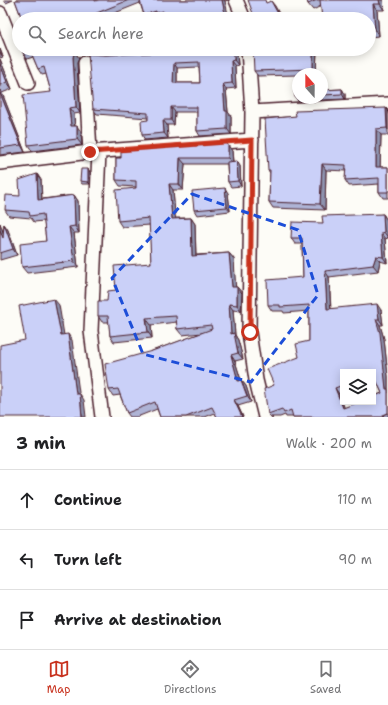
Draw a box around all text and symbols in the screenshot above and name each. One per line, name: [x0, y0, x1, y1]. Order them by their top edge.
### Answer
search box: [12, 12, 376, 56]
icon: search: [26, 23, 48, 45]
text: Search here: [58, 24, 144, 44]
north arrow: [292, 68, 328, 104]
route end: [81, 143, 99, 161]
route start: [241, 323, 259, 341]
map controls: [340, 369, 376, 405]
button: layers: [340, 369, 376, 405]
text: 3 min: [16, 432, 66, 454]
text: Walk · 200 m: [286, 435, 372, 452]
icon: ahead: [16, 489, 38, 511]
text: Continue: [54, 490, 122, 510]
text: 110 m: [337, 491, 372, 508]
icon: left: [16, 549, 38, 571]
text: Turn left: [54, 550, 122, 570]
text: 90 m: [338, 551, 372, 568]
icon: arrive: [16, 609, 38, 631]
text: Arrive at destination: [54, 610, 222, 630]
tab: Map: [47, 658, 70, 697]
tab: Directions: [164, 658, 216, 697]
tab: Saved: [310, 658, 341, 697]

